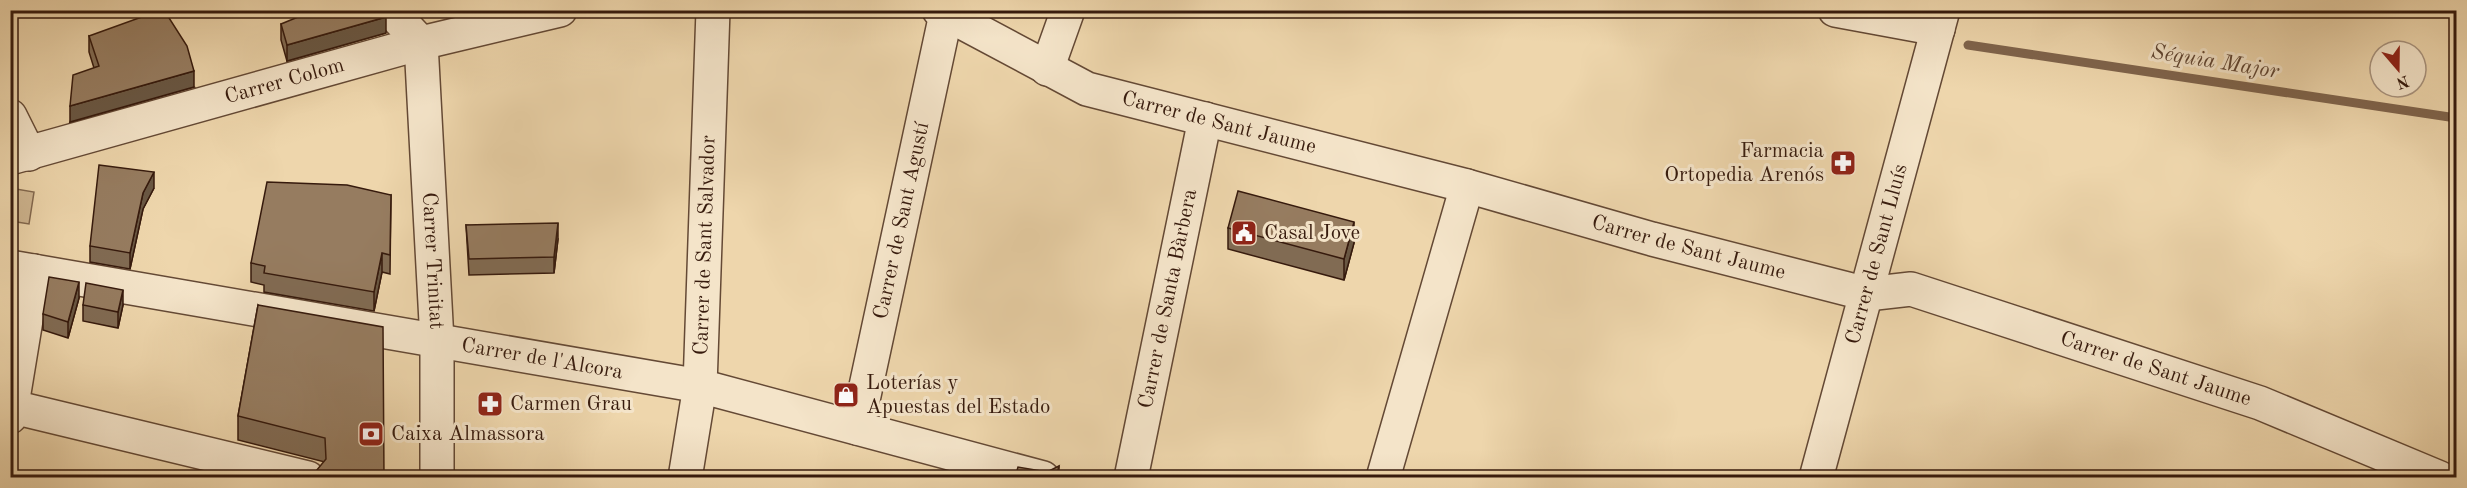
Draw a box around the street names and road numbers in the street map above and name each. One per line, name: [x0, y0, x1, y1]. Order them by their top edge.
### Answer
street label: Carrer Colom: [222, 54, 347, 108]
street label: Carrer de Sant Jaume: [1120, 88, 1318, 158]
street label: Carrer de Sant Agustí: [870, 120, 933, 321]
street label: Carrer de Sant Salvador: [691, 134, 719, 356]
street label: Carrer de Sant Lluís: [1842, 162, 1911, 347]
street label: Carrer de Santa Bàrbera: [1135, 187, 1201, 410]
street label: Carrer Trinitat: [419, 192, 447, 330]
street label: Carrer de Sant Jaume: [1589, 212, 1788, 283]
street label: Carrer de Sant Jaume: [2057, 328, 2254, 410]
street label: Carrer de l'Alcora: [460, 335, 624, 383]

